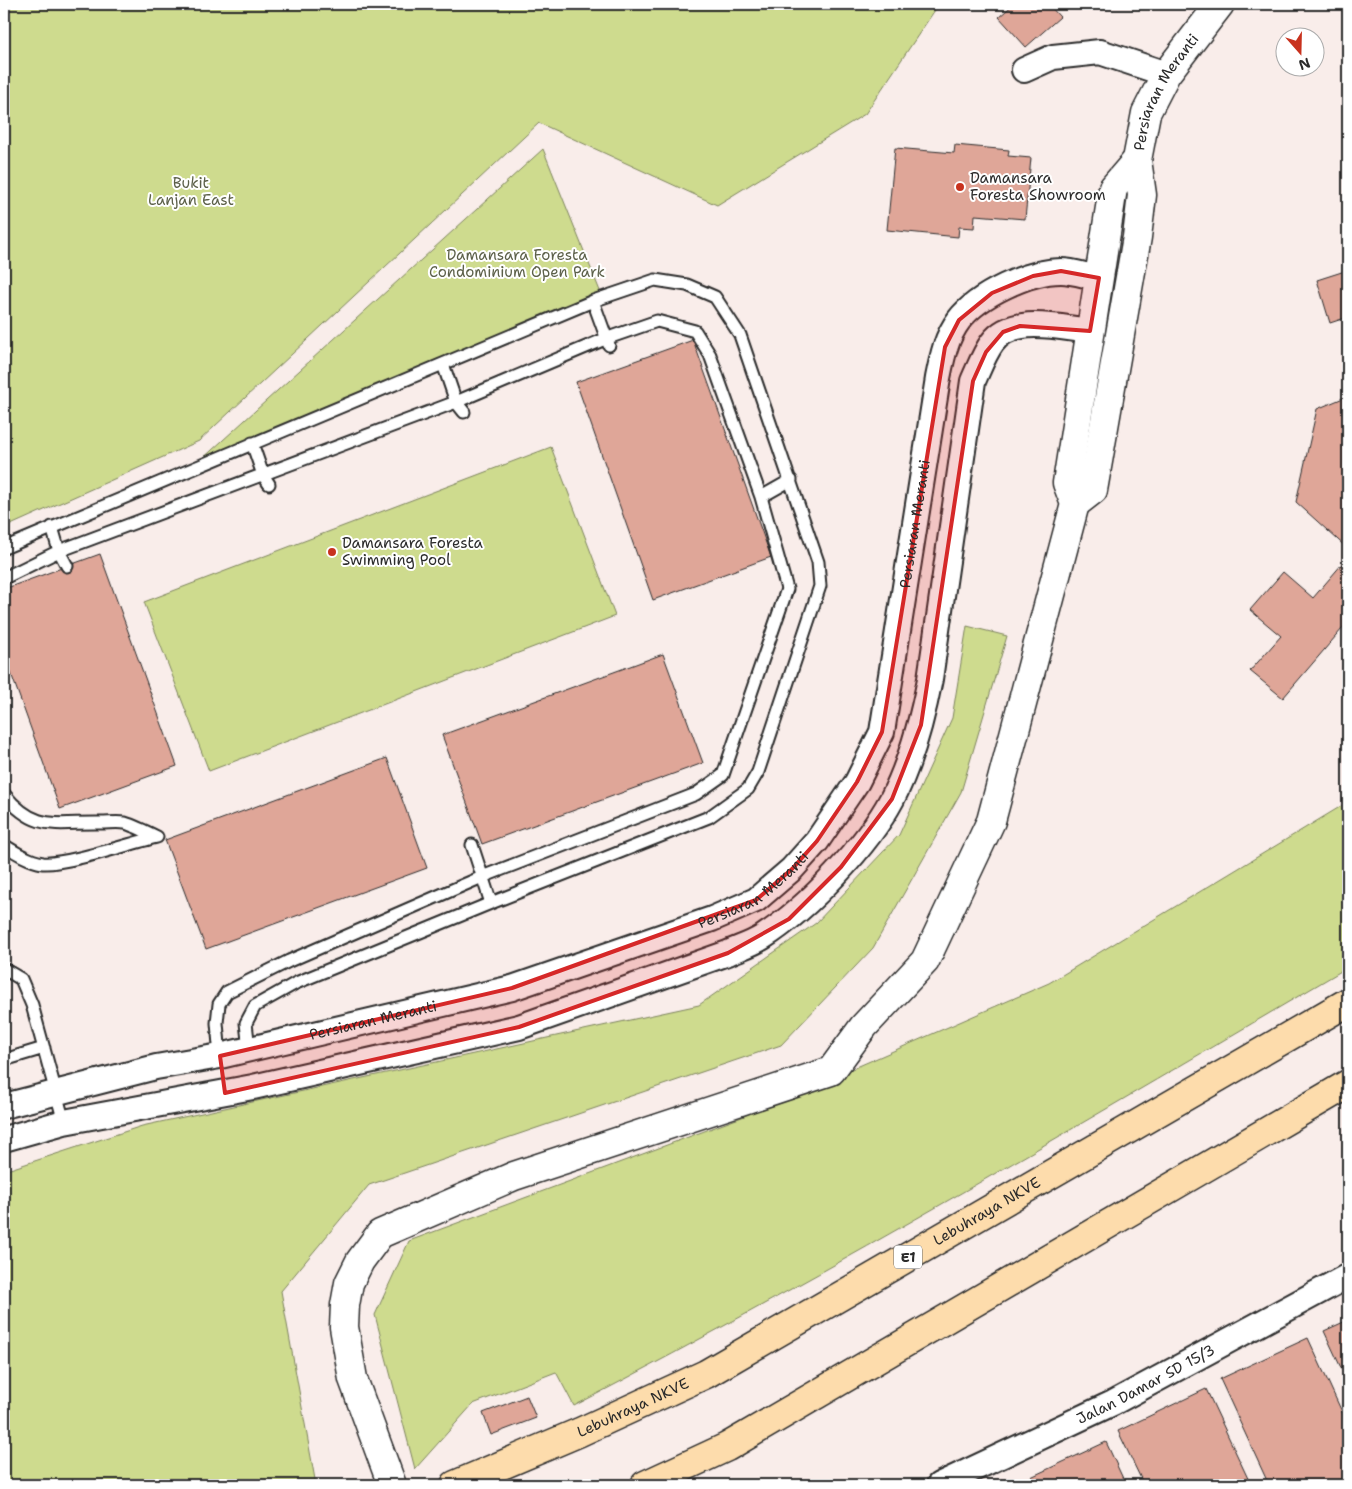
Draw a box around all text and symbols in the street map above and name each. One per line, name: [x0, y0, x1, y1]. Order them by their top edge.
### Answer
north arrow: [1274, 28, 1324, 78]
street label: Persiaran Meranti: [1129, 30, 1203, 152]
text: N: [1296, 54, 1313, 75]
place label: Damansara Foresta Showroom: [970, 168, 1106, 205]
park label: Bukit Lanjan East: [148, 173, 234, 210]
marker: Damansara Foresta Showroom: [954, 181, 966, 193]
park label: Damansara Foresta Condominium Open Park: [429, 245, 605, 282]
street label: Persiaran Meranti: [895, 458, 935, 590]
place label: Damansara Foresta Swimming Pool: [342, 533, 484, 570]
marker: Damansara Foresta Swimming Pool: [326, 546, 338, 558]
street label: Persiaran Meranti: [695, 847, 813, 933]
street label: Persiaran Meranti: [307, 996, 439, 1045]
street label: Lebuhraya NKVE: [929, 1172, 1044, 1250]
road number: E1: [894, 1246, 922, 1268]
street label: Jalan Damar SD 15/3: [1073, 1340, 1218, 1429]
street label: Lebuhraya NKVE: [574, 1373, 692, 1442]

